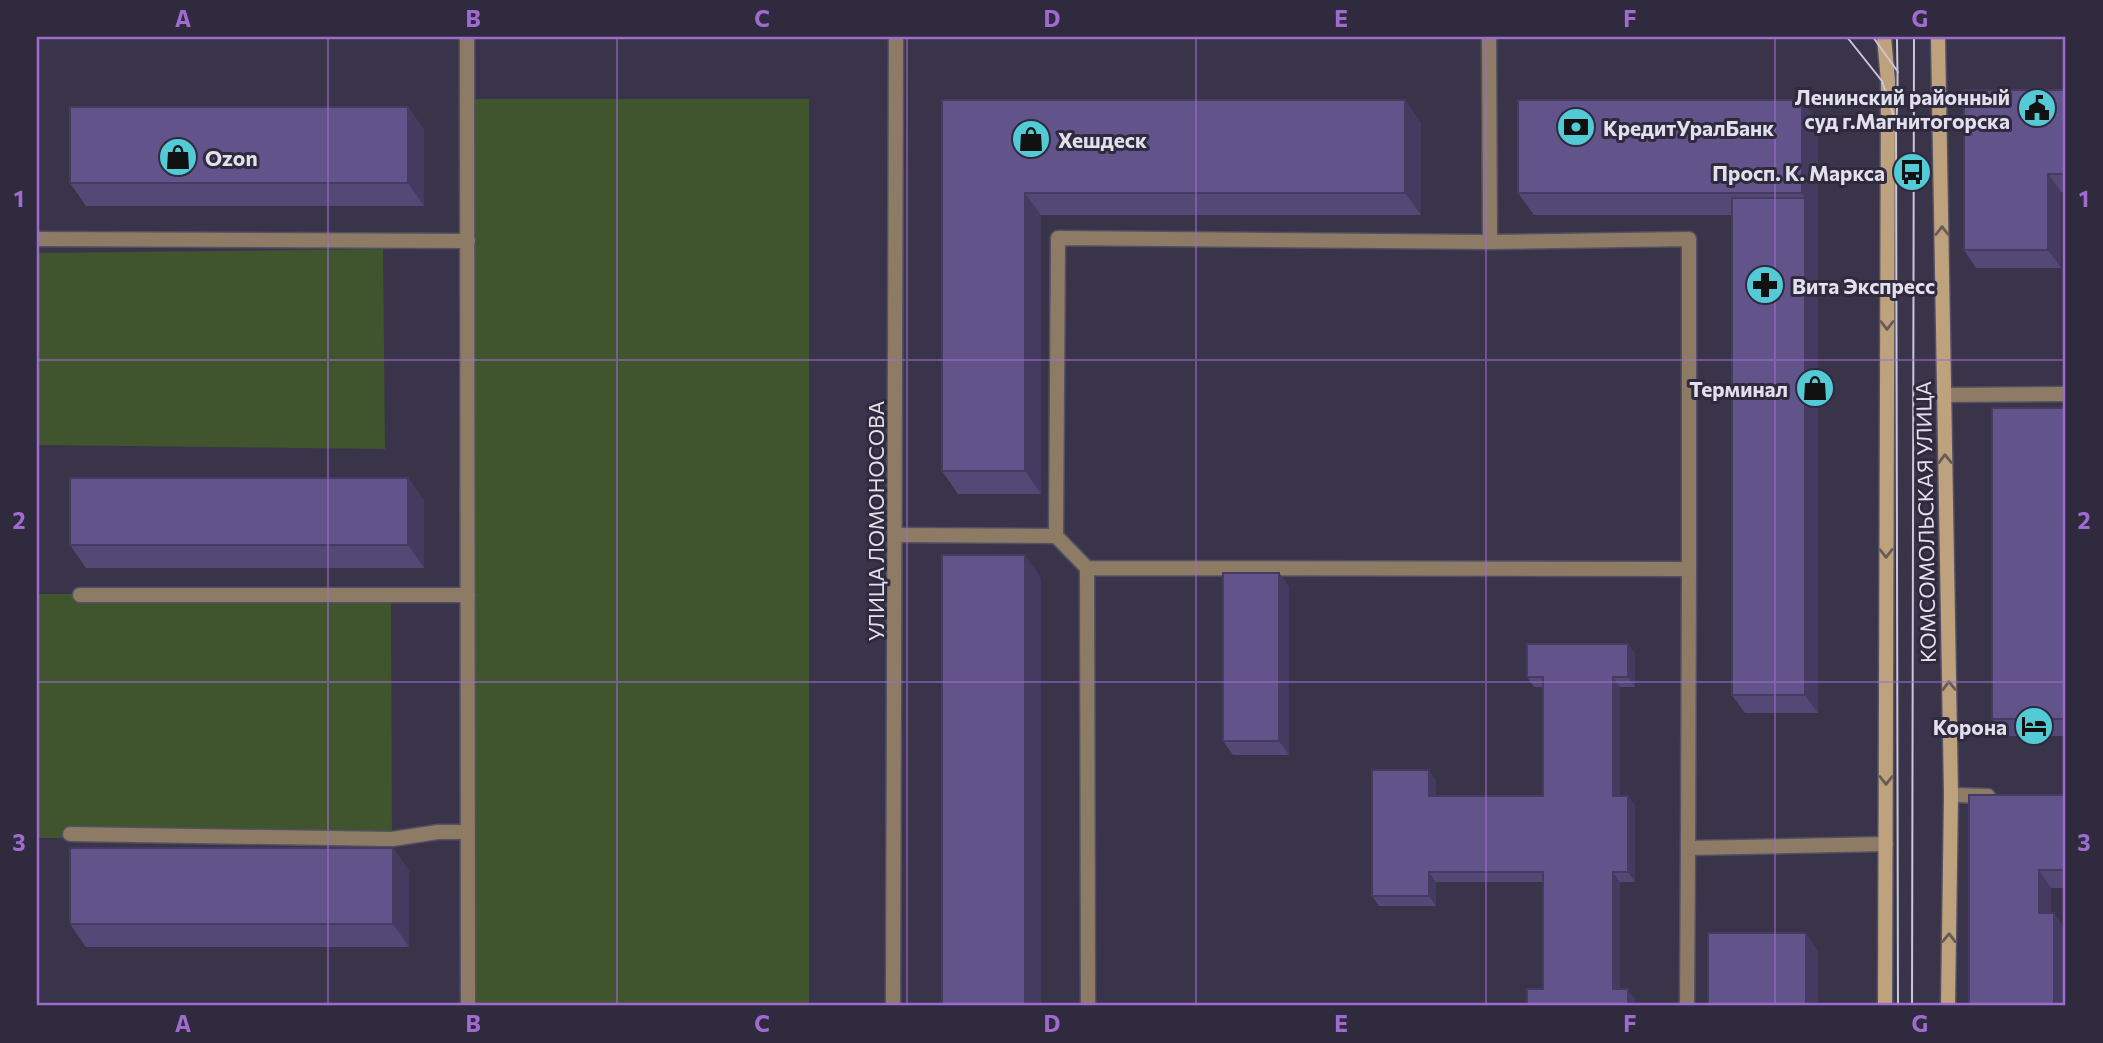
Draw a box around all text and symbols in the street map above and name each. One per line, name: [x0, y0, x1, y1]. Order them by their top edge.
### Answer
text: A: [175, 4, 192, 32]
text: B: [465, 4, 481, 32]
text: C: [754, 4, 770, 32]
text: D: [1044, 4, 1061, 32]
text: E: [1334, 4, 1348, 32]
text: F: [1623, 4, 1637, 32]
text: G: [1912, 4, 1928, 32]
place label: Ленинский районный суд г.Магнитогорска: [1795, 84, 2010, 133]
public building icon: Ленинский районный суд г.Магнитогорска: [2016, 87, 2058, 129]
bank icon: КредитУралБанк: [1555, 106, 1597, 148]
place label: КредитУралБанк: [1603, 115, 1774, 140]
shop icon: Хешдеск: [1010, 118, 1052, 160]
place label: Хешдеск: [1058, 127, 1147, 152]
shop icon: Ozon: [157, 136, 199, 178]
place label: Ozon: [205, 145, 258, 170]
bus stop icon: Просп. К. Маркса: [1891, 151, 1933, 193]
place label: Просп. К. Маркса: [1712, 160, 1885, 185]
text: 1: [14, 184, 24, 212]
text: 1: [2079, 184, 2089, 212]
one-way arrow: [1935, 225, 1950, 236]
pharmacy icon: Вита Экспресс: [1744, 264, 1786, 306]
place label: Вита Экспресс: [1792, 273, 1935, 298]
one-way arrow: [1879, 321, 1895, 331]
shop icon: Терминал: [1794, 367, 1836, 409]
place label: Терминал: [1689, 376, 1788, 401]
street label: КОМСОМОЛЬСКАЯ УЛИЦА: [1910, 381, 1940, 663]
street label: УЛИЦА ЛОМОНОСОВА: [863, 401, 888, 641]
one-way arrow: [1937, 453, 1953, 463]
text: 2: [12, 506, 26, 534]
text: 2: [2077, 506, 2091, 534]
one-way arrow: [1878, 548, 1894, 559]
one-way arrow: [1941, 680, 1957, 691]
hotel icon: Корона: [2013, 705, 2055, 747]
place label: Корона: [1933, 714, 2007, 739]
one-way arrow: [1878, 776, 1894, 786]
text: 3: [12, 828, 26, 856]
text: 3: [2077, 828, 2091, 856]
one-way arrow: [1941, 932, 1957, 943]
text: A: [175, 1009, 192, 1037]
text: B: [465, 1009, 481, 1037]
text: C: [754, 1009, 770, 1037]
text: D: [1044, 1009, 1061, 1037]
text: E: [1334, 1009, 1348, 1037]
text: F: [1623, 1009, 1637, 1037]
text: G: [1912, 1009, 1928, 1037]

